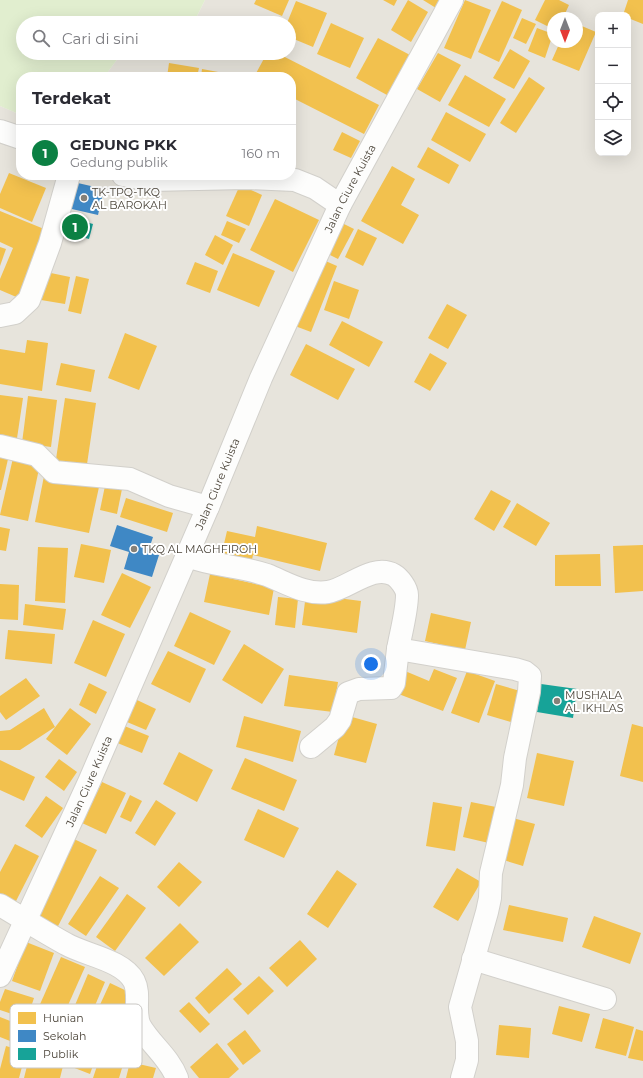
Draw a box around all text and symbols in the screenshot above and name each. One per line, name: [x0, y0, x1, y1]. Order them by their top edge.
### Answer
north arrow: [547, 12, 583, 48]
map controls: [595, 12, 631, 156]
button: +: [595, 12, 631, 48]
search box: [16, 16, 296, 60]
icon: search: [30, 27, 52, 49]
text: Cari di sini: [62, 29, 139, 48]
button: −: [595, 48, 631, 84]
button: locate: [595, 84, 631, 120]
text: Terdekat: [32, 88, 111, 108]
button: layers: [595, 120, 631, 156]
text: GEDUNG PKK: [70, 135, 177, 154]
street label: Jalan Ciure Kuista: [321, 142, 379, 236]
text: 1: [42, 145, 48, 161]
text: 160 m: [242, 145, 280, 161]
text: Gedung publik: [70, 154, 168, 170]
place label: TK-TPQ-TKQ AL BAROKAH: [92, 185, 167, 212]
marker: TK-TPQ-TKQ AL BAROKAH: [79, 193, 89, 203]
pin: 1: [62, 212, 88, 242]
street label: Jalan Ciure Kuista: [192, 436, 243, 533]
place label: TKQ AL MAGHFIROH: [142, 542, 257, 556]
marker: TKQ AL MAGHFIROH: [129, 544, 139, 554]
your location: [361, 654, 381, 674]
place label: MUSHALA AL IKHLAS: [565, 688, 624, 715]
marker: MUSHALA AL IKHLAS: [552, 696, 562, 706]
street label: Jalan Ciure Kuista: [62, 734, 115, 830]
legend: [10, 1004, 142, 1068]
text: Hunian: [43, 1011, 84, 1025]
text: Sekolah: [43, 1029, 87, 1043]
text: Publik: [43, 1047, 79, 1061]

